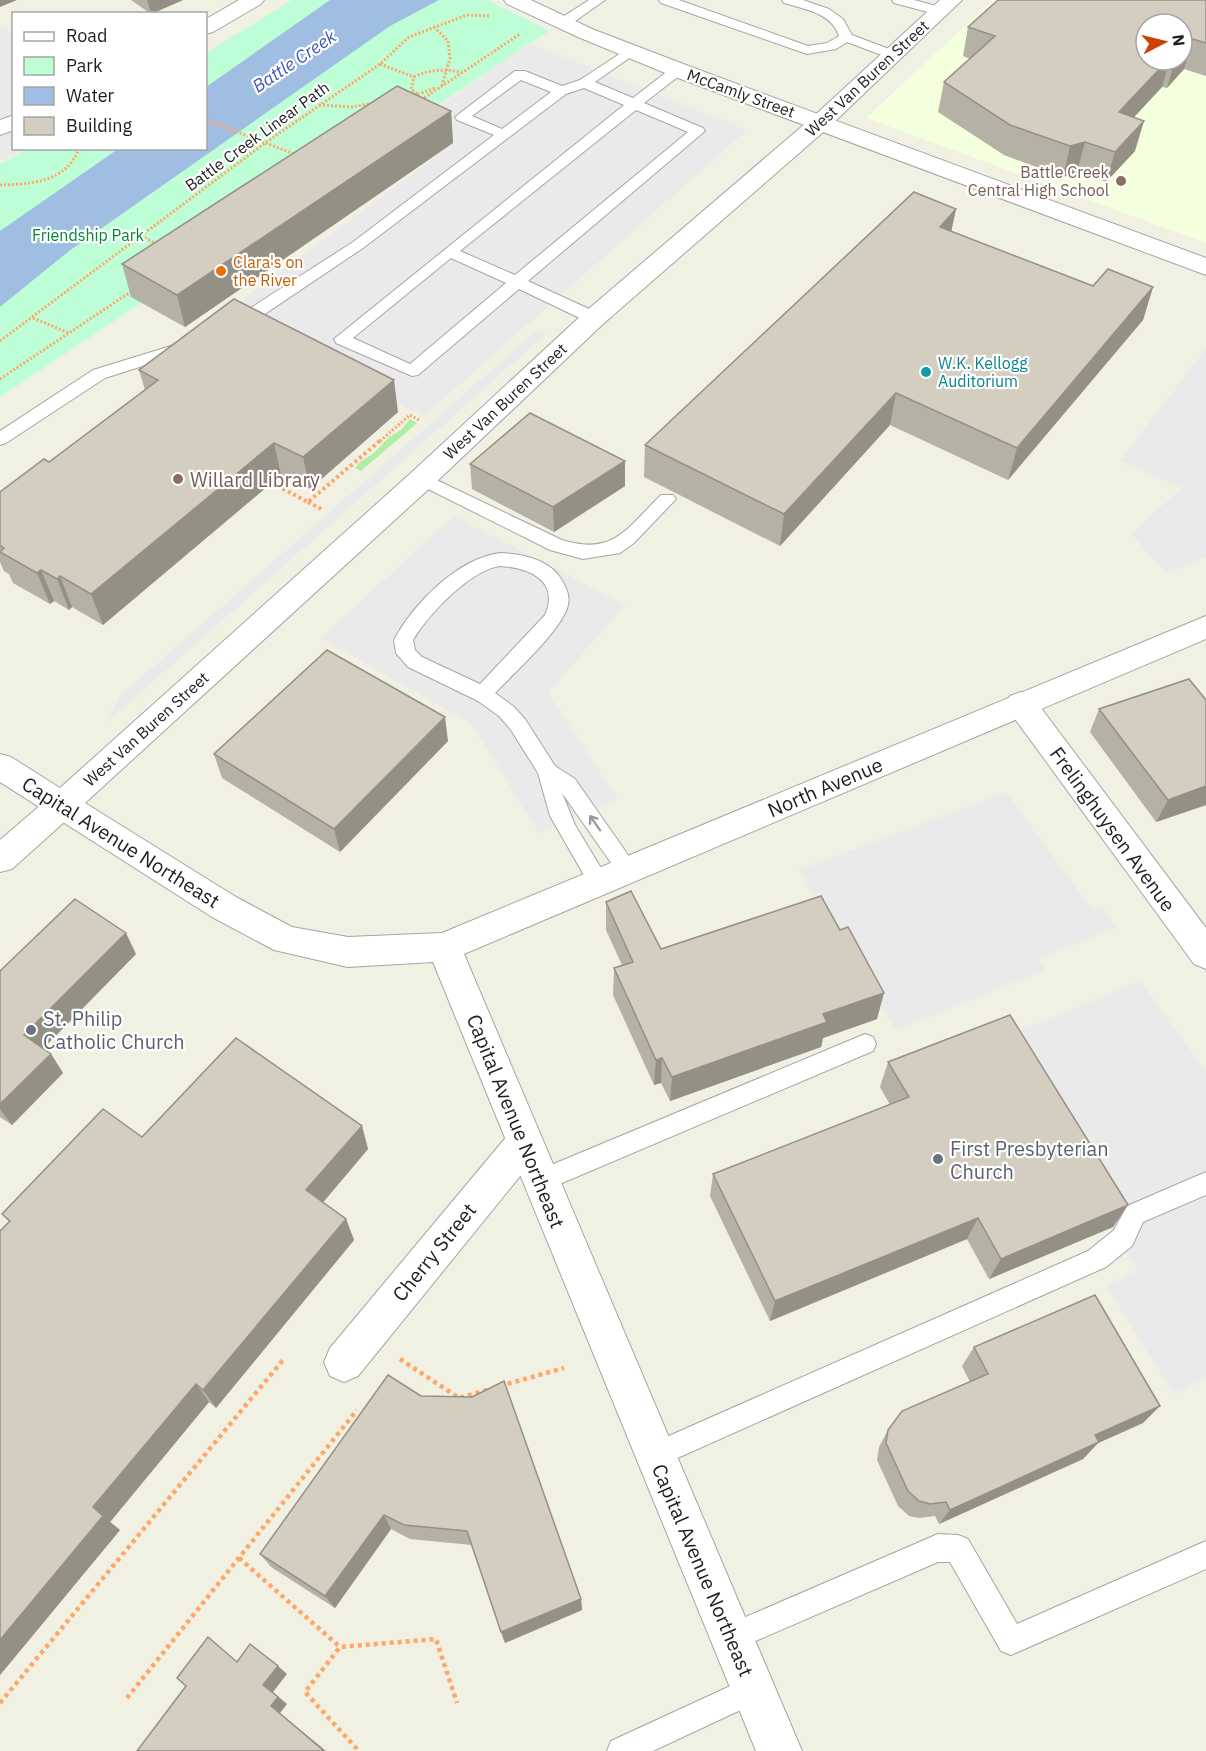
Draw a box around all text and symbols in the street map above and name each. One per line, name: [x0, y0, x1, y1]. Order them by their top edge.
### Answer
legend: [12, 12, 207, 150]
north arrow: [1134, 12, 1194, 72]
street label: West Van Buren Street: [801, 16, 933, 140]
text: Road: [66, 24, 107, 47]
water label: Battle Creek: [248, 24, 341, 97]
text: N: [1168, 33, 1190, 47]
text: Park: [66, 54, 103, 77]
street label: McCamly Street: [684, 64, 798, 122]
street label: Battle Creek Linear Path: [181, 77, 333, 195]
text: Water: [66, 84, 115, 107]
text: Building: [66, 114, 133, 137]
place label: Battle Creek Central High School: [968, 162, 1110, 200]
marker: Battle Creek Central High School: [1114, 174, 1128, 188]
park label: Friendship Park: [32, 225, 145, 245]
place label: Clara's on the River: [233, 252, 303, 290]
marker: Clara's on the River: [214, 264, 228, 278]
street label: West Van Buren Street: [439, 339, 571, 463]
place label: W.K. Kellogg Auditorium: [938, 353, 1028, 391]
marker: W.K. Kellogg Auditorium: [919, 365, 933, 379]
place label: Willard Library: [190, 466, 320, 493]
marker: Willard Library: [171, 472, 185, 486]
street label: West Van Buren Street: [79, 668, 213, 790]
street label: Frelinghuysen Avenue: [1044, 741, 1182, 917]
street label: North Avenue: [763, 751, 887, 823]
street label: Capital Avenue Northeast: [17, 770, 225, 914]
one-way arrow: [589, 815, 601, 831]
place label: St. Philip Catholic Church: [43, 1005, 185, 1055]
street label: Capital Avenue Northeast: [461, 1010, 571, 1232]
marker: St. Philip Catholic Church: [24, 1023, 38, 1037]
place label: First Presbyterian Church: [950, 1135, 1109, 1185]
marker: First Presbyterian Church: [931, 1152, 945, 1166]
street label: Cherry Street: [386, 1197, 482, 1307]
street label: Capital Avenue Northeast: [646, 1460, 760, 1680]

